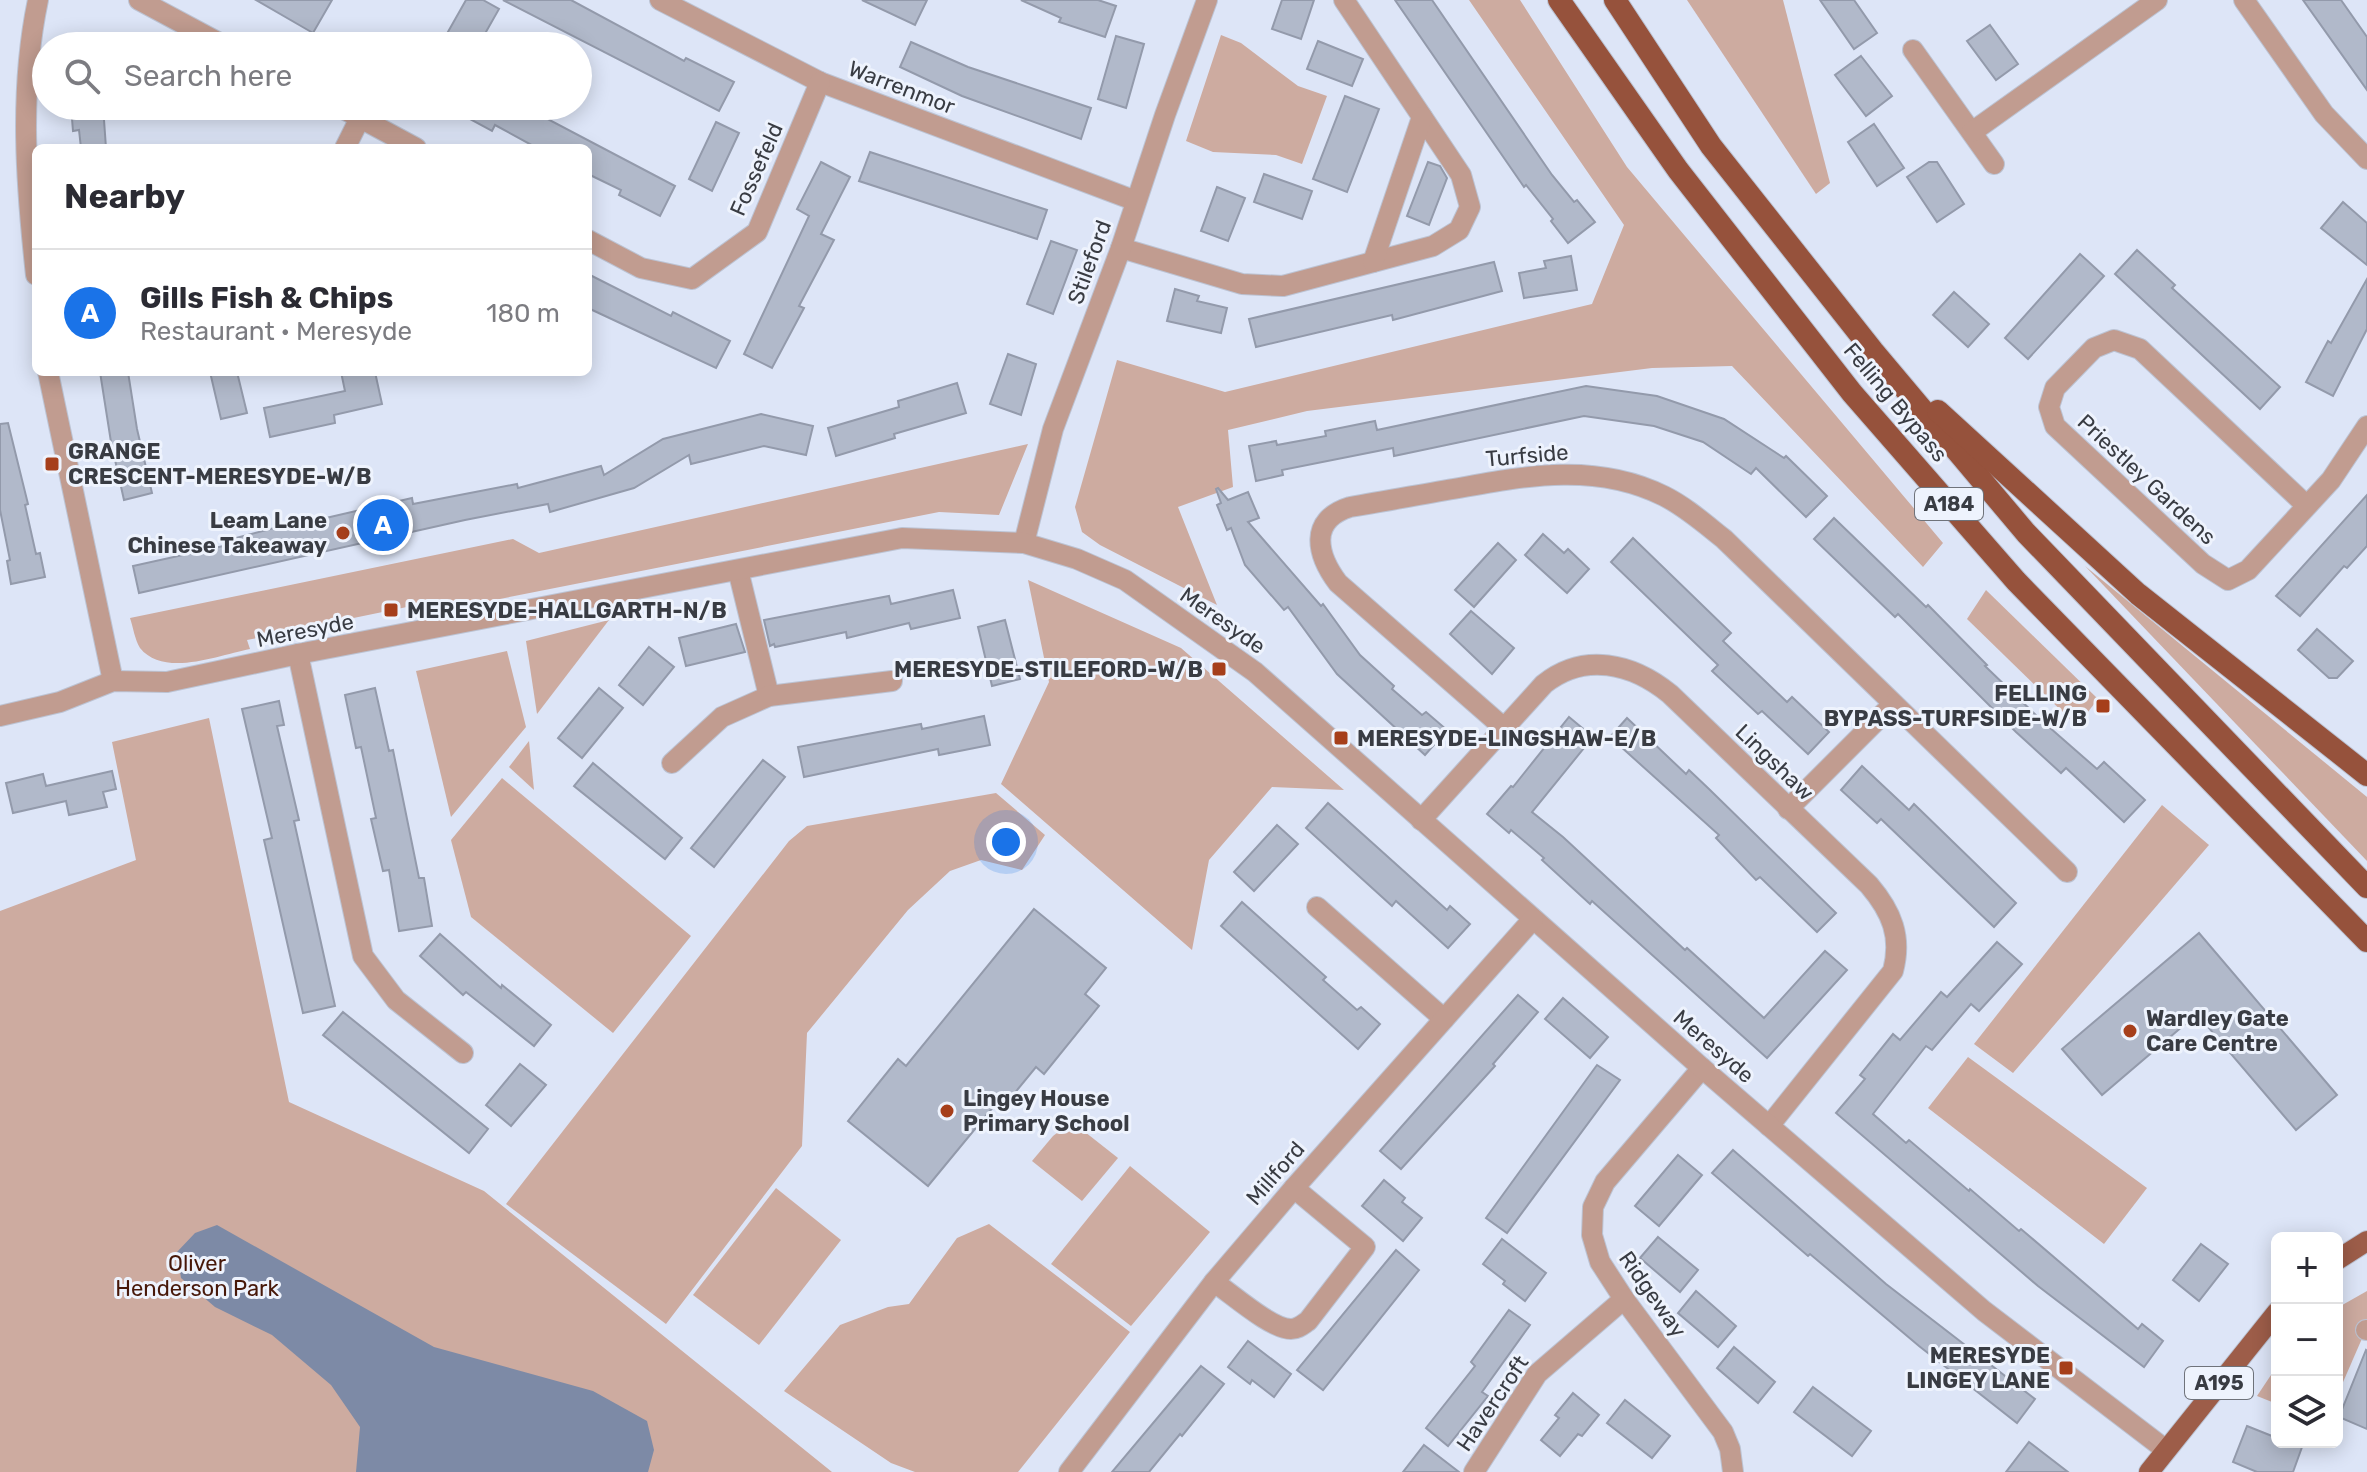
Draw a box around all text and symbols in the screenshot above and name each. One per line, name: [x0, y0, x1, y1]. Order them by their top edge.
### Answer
search box: [32, 32, 592, 120]
icon: search: [60, 54, 104, 98]
street label: Warrenmor: [845, 55, 960, 120]
text: Search here: [124, 58, 292, 94]
street label: Fossefeld: [724, 119, 789, 220]
text: Nearby: [64, 176, 185, 217]
street label: Stileford: [1062, 217, 1117, 308]
text: Gills Fish & Chips: [140, 280, 393, 316]
text: A: [81, 298, 99, 329]
text: 180 m: [486, 298, 560, 329]
text: Restaurant · Meresyde: [140, 316, 412, 347]
street label: Felling Bypass: [1838, 337, 1953, 467]
street label: Priestley Gardens: [2072, 408, 2221, 550]
place label: GRANGE CRESCENT-MERESYDE-W/B: [68, 438, 372, 490]
street label: Turfside: [1485, 438, 1570, 473]
marker: GRANGE CRESCENT-MERESYDE-W/B: [43, 455, 61, 473]
road number: A184: [1915, 488, 1983, 520]
pin: A: [357, 495, 409, 555]
place label: Leam Lane Chinese Takeaway: [127, 507, 327, 559]
marker: Leam Lane Chinese Takeaway: [334, 524, 352, 542]
street label: Meresyde: [1175, 581, 1271, 660]
place label: MERESYDE-HALLGARTH-N/B: [407, 597, 727, 624]
marker: MERESYDE-HALLGARTH-N/B: [382, 601, 400, 619]
street label: Meresyde: [254, 608, 356, 653]
place label: MERESYDE-STILEFORD-W/B: [894, 656, 1203, 683]
marker: MERESYDE-STILEFORD-W/B: [1210, 660, 1228, 678]
place label: FELLING BYPASS-TURFSIDE-W/B: [1824, 680, 2087, 732]
marker: FELLING BYPASS-TURFSIDE-W/B: [2094, 697, 2112, 715]
street label: Lingshaw: [1730, 718, 1819, 806]
place label: MERESYDE-LINGSHAW-E/B: [1357, 725, 1656, 752]
marker: MERESYDE-LINGSHAW-E/B: [1332, 729, 1350, 747]
your location: [986, 822, 1026, 862]
street label: Meresyde: [1668, 1004, 1760, 1089]
place label: Wardley Gate Care Centre: [2146, 1005, 2289, 1057]
marker: Wardley Gate Care Centre: [2121, 1022, 2139, 1040]
place label: Lingey House Primary School: [963, 1085, 1130, 1137]
marker: Lingey House Primary School: [938, 1102, 956, 1120]
street label: Millford: [1240, 1136, 1310, 1211]
map controls: [2271, 1232, 2343, 1448]
button: +: [2271, 1232, 2343, 1304]
street label: Ridgeway: [1613, 1246, 1692, 1343]
park label: Oliver Henderson Park: [115, 1250, 279, 1302]
button: −: [2271, 1304, 2343, 1376]
place label: MERESYDE LINGEY LANE: [1906, 1342, 2050, 1394]
street label: Havercroft: [1451, 1350, 1535, 1456]
marker: MERESYDE LINGEY LANE: [2057, 1359, 2075, 1377]
road number: A195: [2185, 1367, 2253, 1399]
button: layers: [2271, 1376, 2343, 1448]

